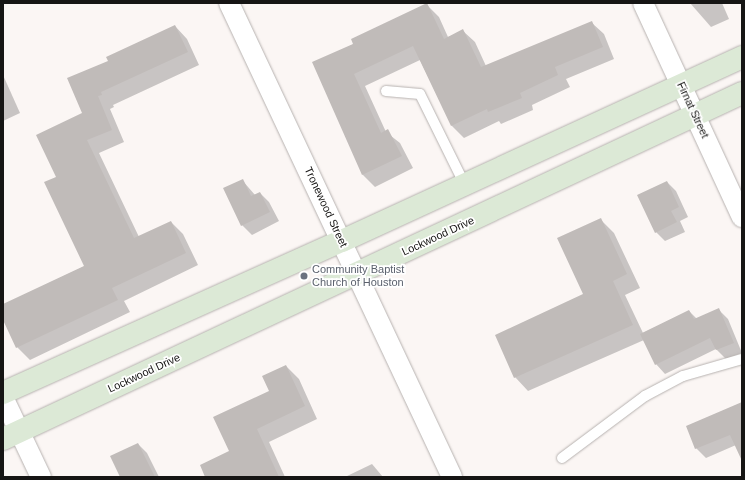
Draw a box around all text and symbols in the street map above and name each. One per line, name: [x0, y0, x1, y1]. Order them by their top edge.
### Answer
street label: Firnat Street: [674, 80, 712, 140]
street label: Tronewood Street: [302, 165, 350, 249]
street label: Lockwood Drive: [400, 213, 476, 259]
place label: Community Baptist Church of Houston: [312, 263, 404, 289]
marker: Community Baptist Church of Houston: [299, 271, 309, 281]
street label: Lockwood Drive: [106, 350, 182, 396]

